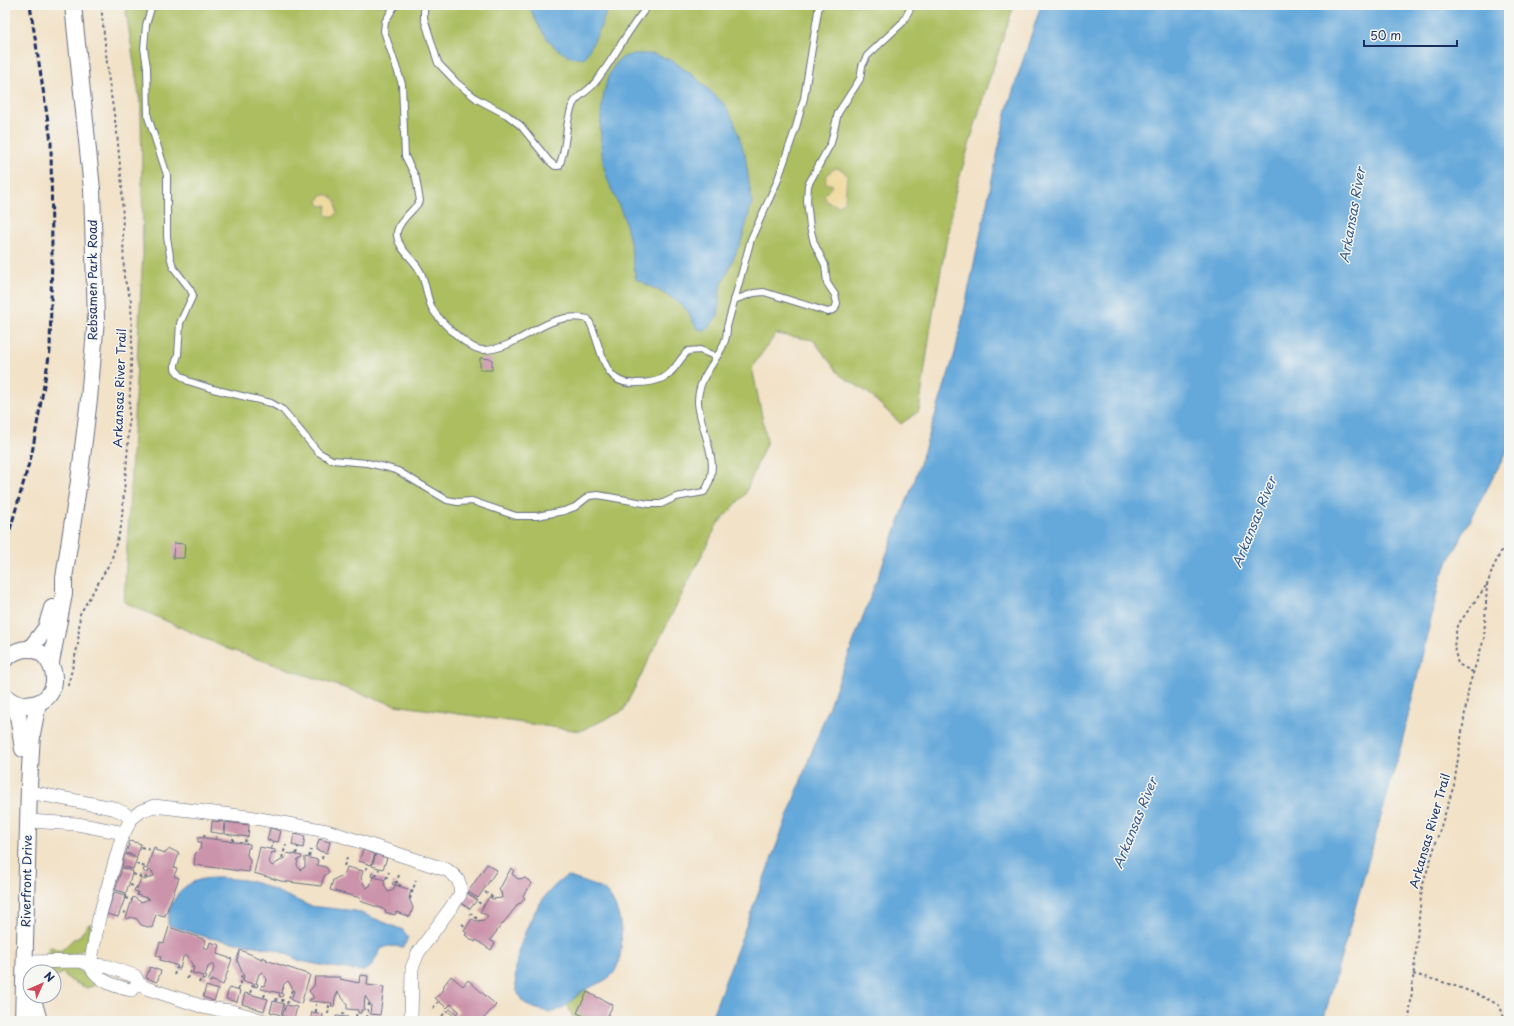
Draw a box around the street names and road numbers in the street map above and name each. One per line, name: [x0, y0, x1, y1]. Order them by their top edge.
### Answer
street label: Rebsamen Park Road: [83, 219, 101, 341]
street label: Arkansas River Trail: [108, 328, 130, 448]
street label: Arkansas River Trail: [1404, 771, 1454, 890]
street label: Riverfront Drive: [16, 835, 36, 927]

